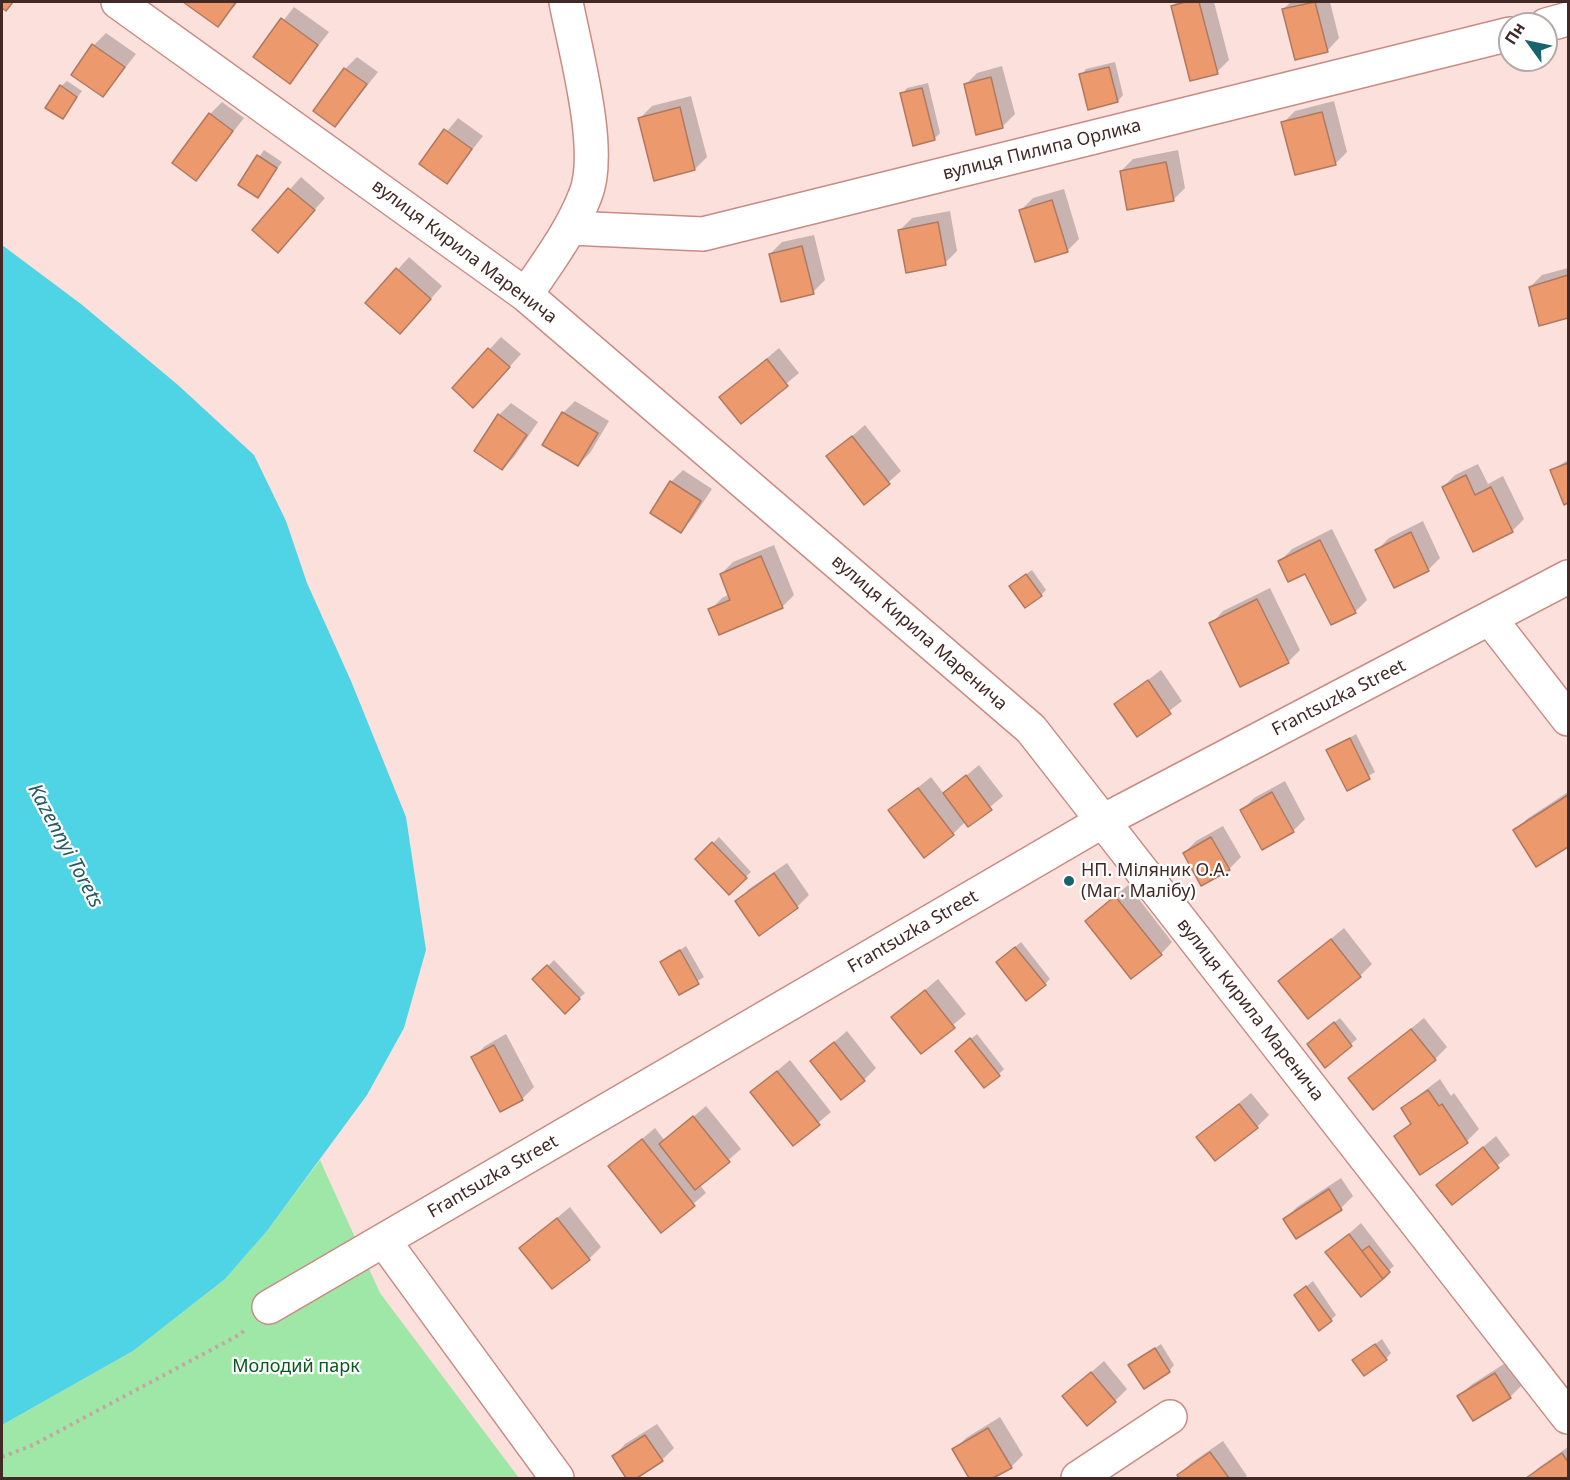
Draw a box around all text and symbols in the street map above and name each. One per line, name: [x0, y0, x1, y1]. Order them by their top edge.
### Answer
north arrow: [1498, 12, 1558, 72]
text: Пн: [1499, 18, 1530, 49]
street label: вулиця Пилипа Орлика: [941, 115, 1143, 185]
street label: вулиця Кирила Маренича: [367, 175, 561, 329]
street label: вулиця Кирила Маренича: [827, 551, 1011, 715]
street label: Frantsuzka Street: [1269, 655, 1409, 741]
water label: Kazennyi Torets: [22, 780, 108, 912]
place label: НП. Міляник О.А. (Маг. Малібу): [1081, 860, 1230, 902]
marker: НП. Міляник О.А. (Маг. Малібу): [1062, 874, 1076, 888]
street label: Frantsuzka Street: [844, 886, 982, 978]
street label: вулиця Кирила Маренича: [1172, 914, 1328, 1106]
street label: Frantsuzka Street: [424, 1131, 562, 1223]
park label: Молодий парк: [232, 1356, 360, 1378]

